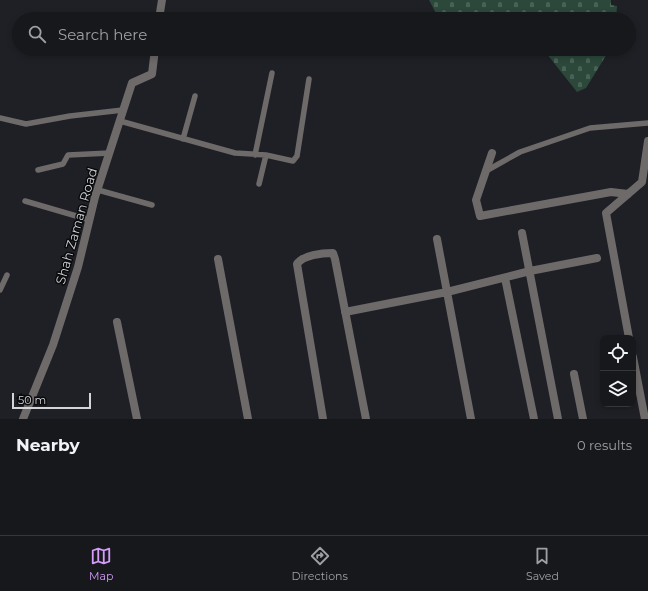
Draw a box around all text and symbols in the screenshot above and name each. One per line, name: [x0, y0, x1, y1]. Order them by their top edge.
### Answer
search box: [12, 12, 636, 56]
icon: search: [26, 23, 48, 45]
text: Search here: [58, 25, 147, 44]
street label: Shah Zaman Road: [52, 166, 100, 286]
map controls: [600, 335, 636, 407]
button: locate: [600, 335, 636, 371]
button: layers: [600, 371, 636, 407]
scale bar: [12, 391, 91, 410]
text: 50 m: [18, 393, 46, 407]
text: Nearby: [16, 435, 80, 455]
text: 0 results: [577, 437, 632, 453]
tab: Map: [89, 545, 113, 583]
tab: Directions: [292, 545, 348, 583]
tab: Saved: [526, 545, 559, 583]

